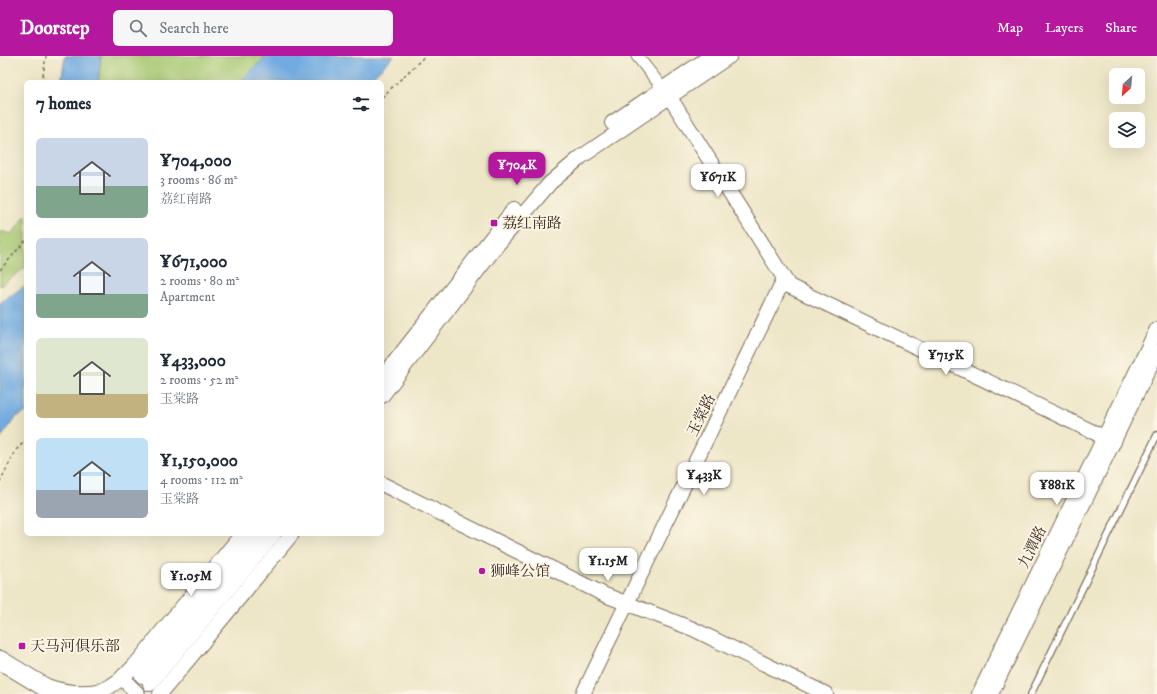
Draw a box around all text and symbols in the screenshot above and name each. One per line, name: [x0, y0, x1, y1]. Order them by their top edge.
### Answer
search box: [113, 10, 393, 46]
text: Doorstep: [20, 17, 89, 40]
icon: search: [127, 17, 149, 39]
text: Search here: [159, 19, 229, 38]
text: Map: [997, 19, 1023, 37]
text: Layers: [1045, 19, 1083, 37]
text: Share: [1105, 19, 1137, 37]
north arrow: [1109, 68, 1145, 104]
map controls: [1109, 68, 1145, 148]
text: 7 homes: [36, 93, 91, 115]
icon: filters: [350, 93, 372, 115]
button: layers: [1109, 112, 1145, 148]
text: ¥704,000: [160, 150, 232, 172]
pin: ¥704K: [489, 152, 545, 186]
icon: home: [68, 154, 116, 202]
text: ¥704K: [497, 157, 537, 173]
pin: ¥671K: [690, 164, 746, 198]
text: ¥671K: [700, 169, 736, 185]
text: 3 rooms · 86 m²: [160, 172, 238, 188]
text: 荔红南路: [160, 191, 212, 207]
place label: 荔红南路: [502, 214, 562, 233]
marker: 荔红南路: [489, 218, 499, 228]
text: ¥671,000: [160, 251, 227, 273]
icon: home: [68, 254, 116, 302]
text: 2 rooms · 80 m²: [160, 273, 239, 289]
text: Apartment: [160, 289, 215, 305]
pin: ¥715K: [918, 342, 974, 376]
text: ¥715K: [928, 347, 964, 363]
text: ¥433,000: [160, 350, 226, 372]
icon: home: [68, 354, 116, 402]
text: 2 rooms · 52 m²: [160, 372, 239, 388]
text: 玉棠路: [160, 391, 199, 407]
street label: 玉棠路: [683, 391, 720, 440]
text: ¥1,150,000: [160, 450, 238, 472]
icon: home: [68, 454, 116, 502]
pin: ¥433K: [676, 462, 732, 496]
text: ¥433K: [686, 467, 722, 483]
text: 4 rooms · 112 m²: [160, 472, 243, 488]
pin: ¥881K: [1029, 472, 1085, 506]
text: ¥881K: [1039, 477, 1075, 493]
text: 玉棠路: [160, 491, 199, 507]
street label: 九潭路: [1014, 523, 1051, 572]
pin: ¥1.15M: [575, 548, 641, 582]
text: ¥1.15M: [588, 553, 628, 569]
place label: 狮峰公馆: [490, 562, 550, 581]
pin: ¥1.05M: [158, 563, 224, 597]
marker: 狮峰公馆: [477, 566, 487, 576]
text: ¥1.05M: [170, 568, 212, 584]
place label: 天马河俱乐部: [30, 637, 120, 656]
marker: 天马河俱乐部: [17, 641, 27, 651]

